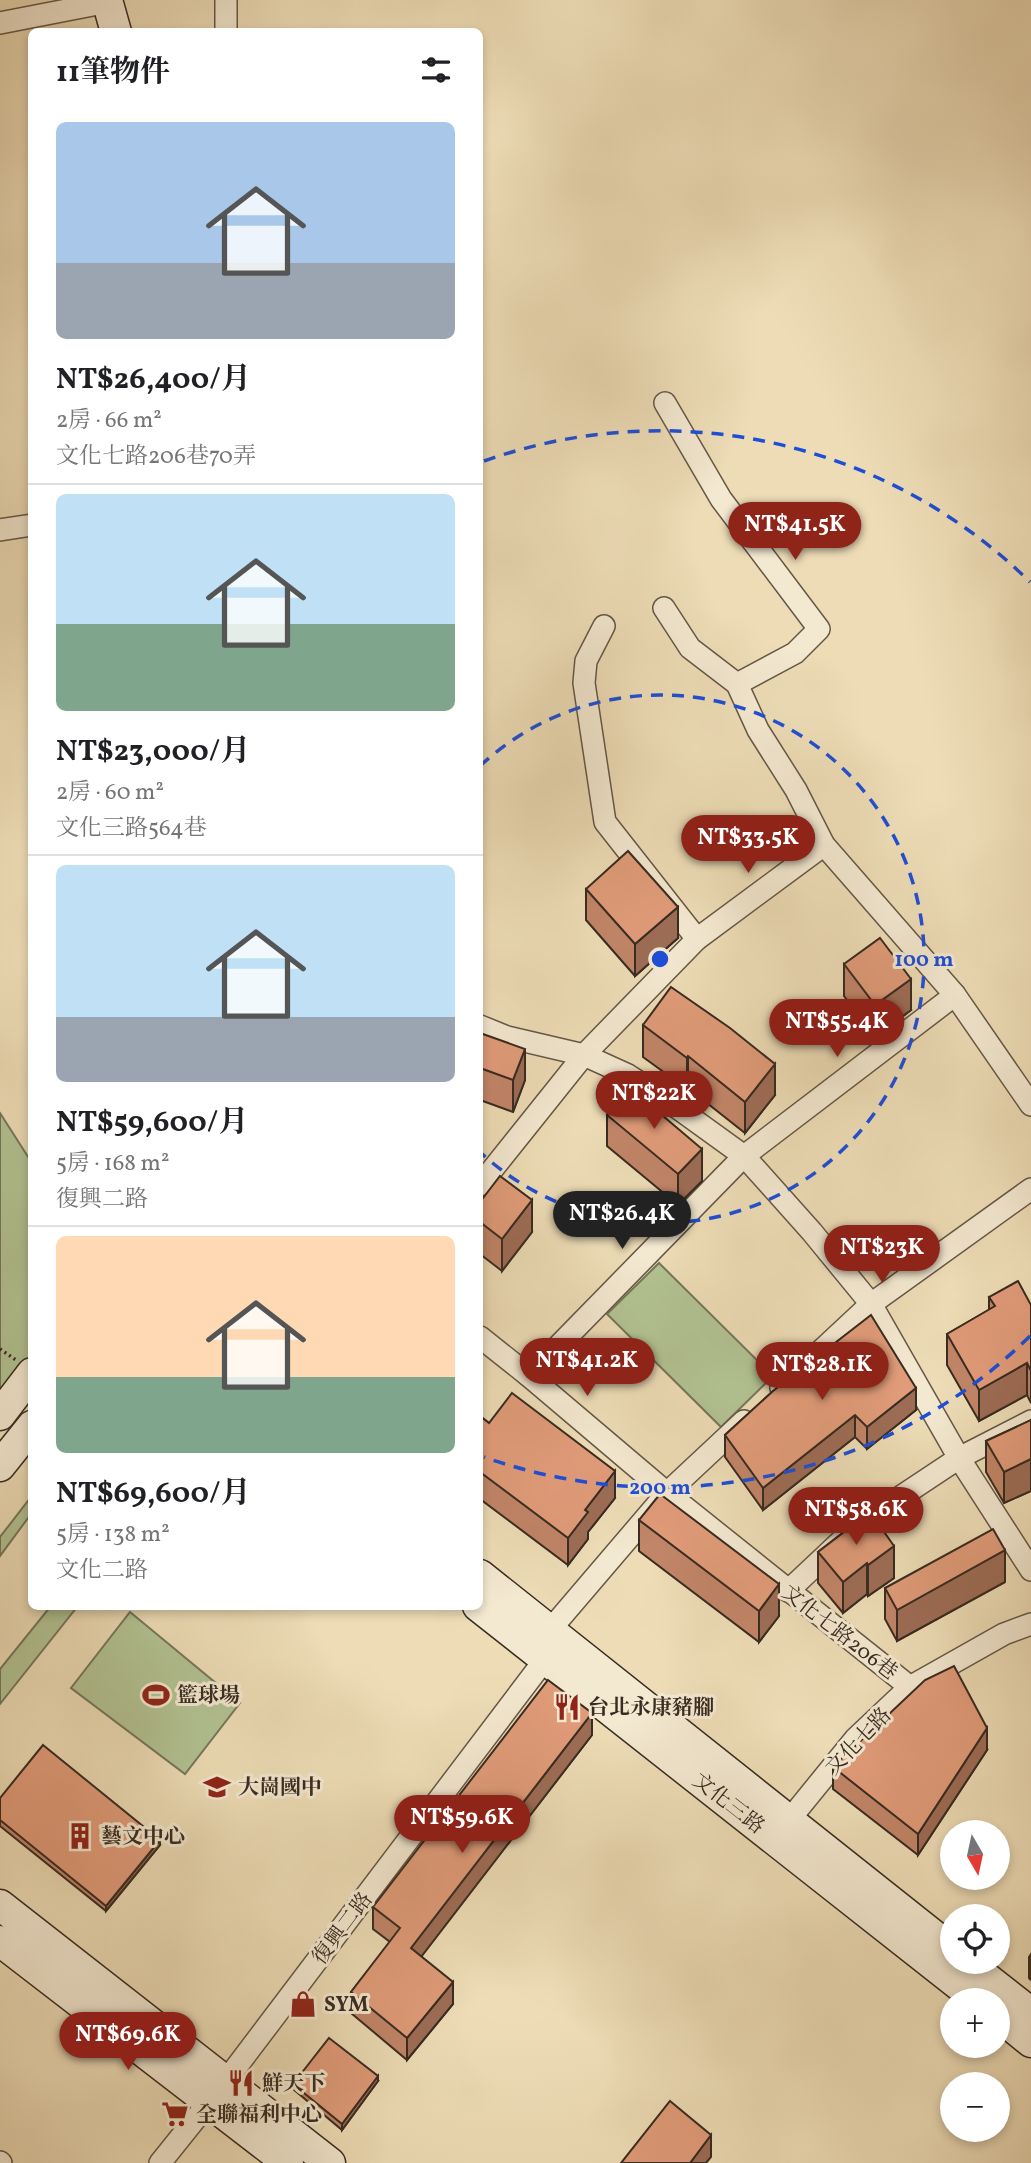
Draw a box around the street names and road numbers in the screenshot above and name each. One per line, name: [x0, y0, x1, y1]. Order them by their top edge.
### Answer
street label: 文化七路206巷: [775, 1579, 903, 1688]
street label: 文化七路: [819, 1702, 899, 1782]
street label: 文化三路: [686, 1767, 770, 1841]
street label: 復興二路: [306, 1887, 380, 1971]

